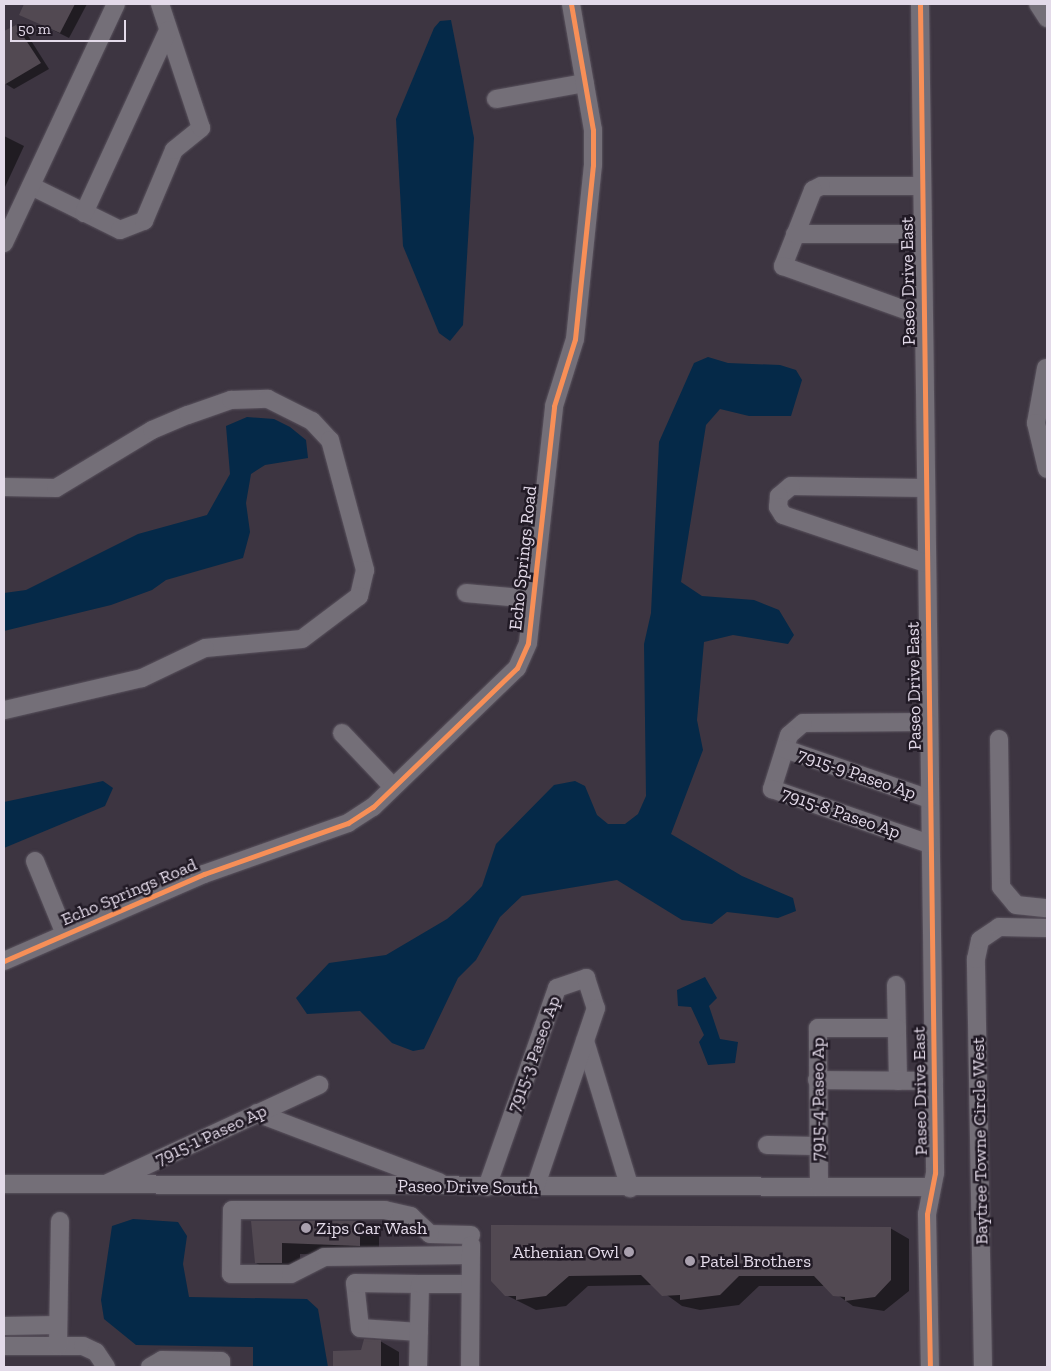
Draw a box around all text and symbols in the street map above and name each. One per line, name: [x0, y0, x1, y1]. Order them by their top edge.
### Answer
scale bar: [12, 10, 129, 42]
text: 50 m: [18, 20, 51, 38]
street label: Paseo Drive East: [896, 216, 920, 346]
street label: Echo Springs Road: [505, 485, 541, 631]
street label: Paseo Drive East: [902, 621, 926, 751]
street label: 7915-9 Paseo Ap: [795, 744, 919, 804]
street label: 7915-8 Paseo Ap: [779, 783, 903, 843]
street label: Echo Springs Road: [58, 854, 200, 930]
street label: 7915-3 Paseo Ap: [503, 993, 565, 1115]
street label: Paseo Drive East: [908, 1026, 932, 1156]
street label: 7915-4 Paseo Ap: [807, 1037, 829, 1161]
street label: Baytree Towne Circle West: [967, 1037, 993, 1245]
street label: 7915-1 Paseo Ap: [152, 1100, 270, 1170]
street label: Paseo Drive South: [397, 1175, 539, 1199]
place label: Zips Car Wash: [316, 1217, 428, 1239]
marker: Zips Car Wash: [300, 1222, 312, 1234]
place label: Athenian Owl: [512, 1241, 619, 1263]
marker: Athenian Owl: [623, 1246, 635, 1258]
place label: Patel Brothers: [700, 1250, 811, 1272]
marker: Patel Brothers: [684, 1255, 696, 1267]

